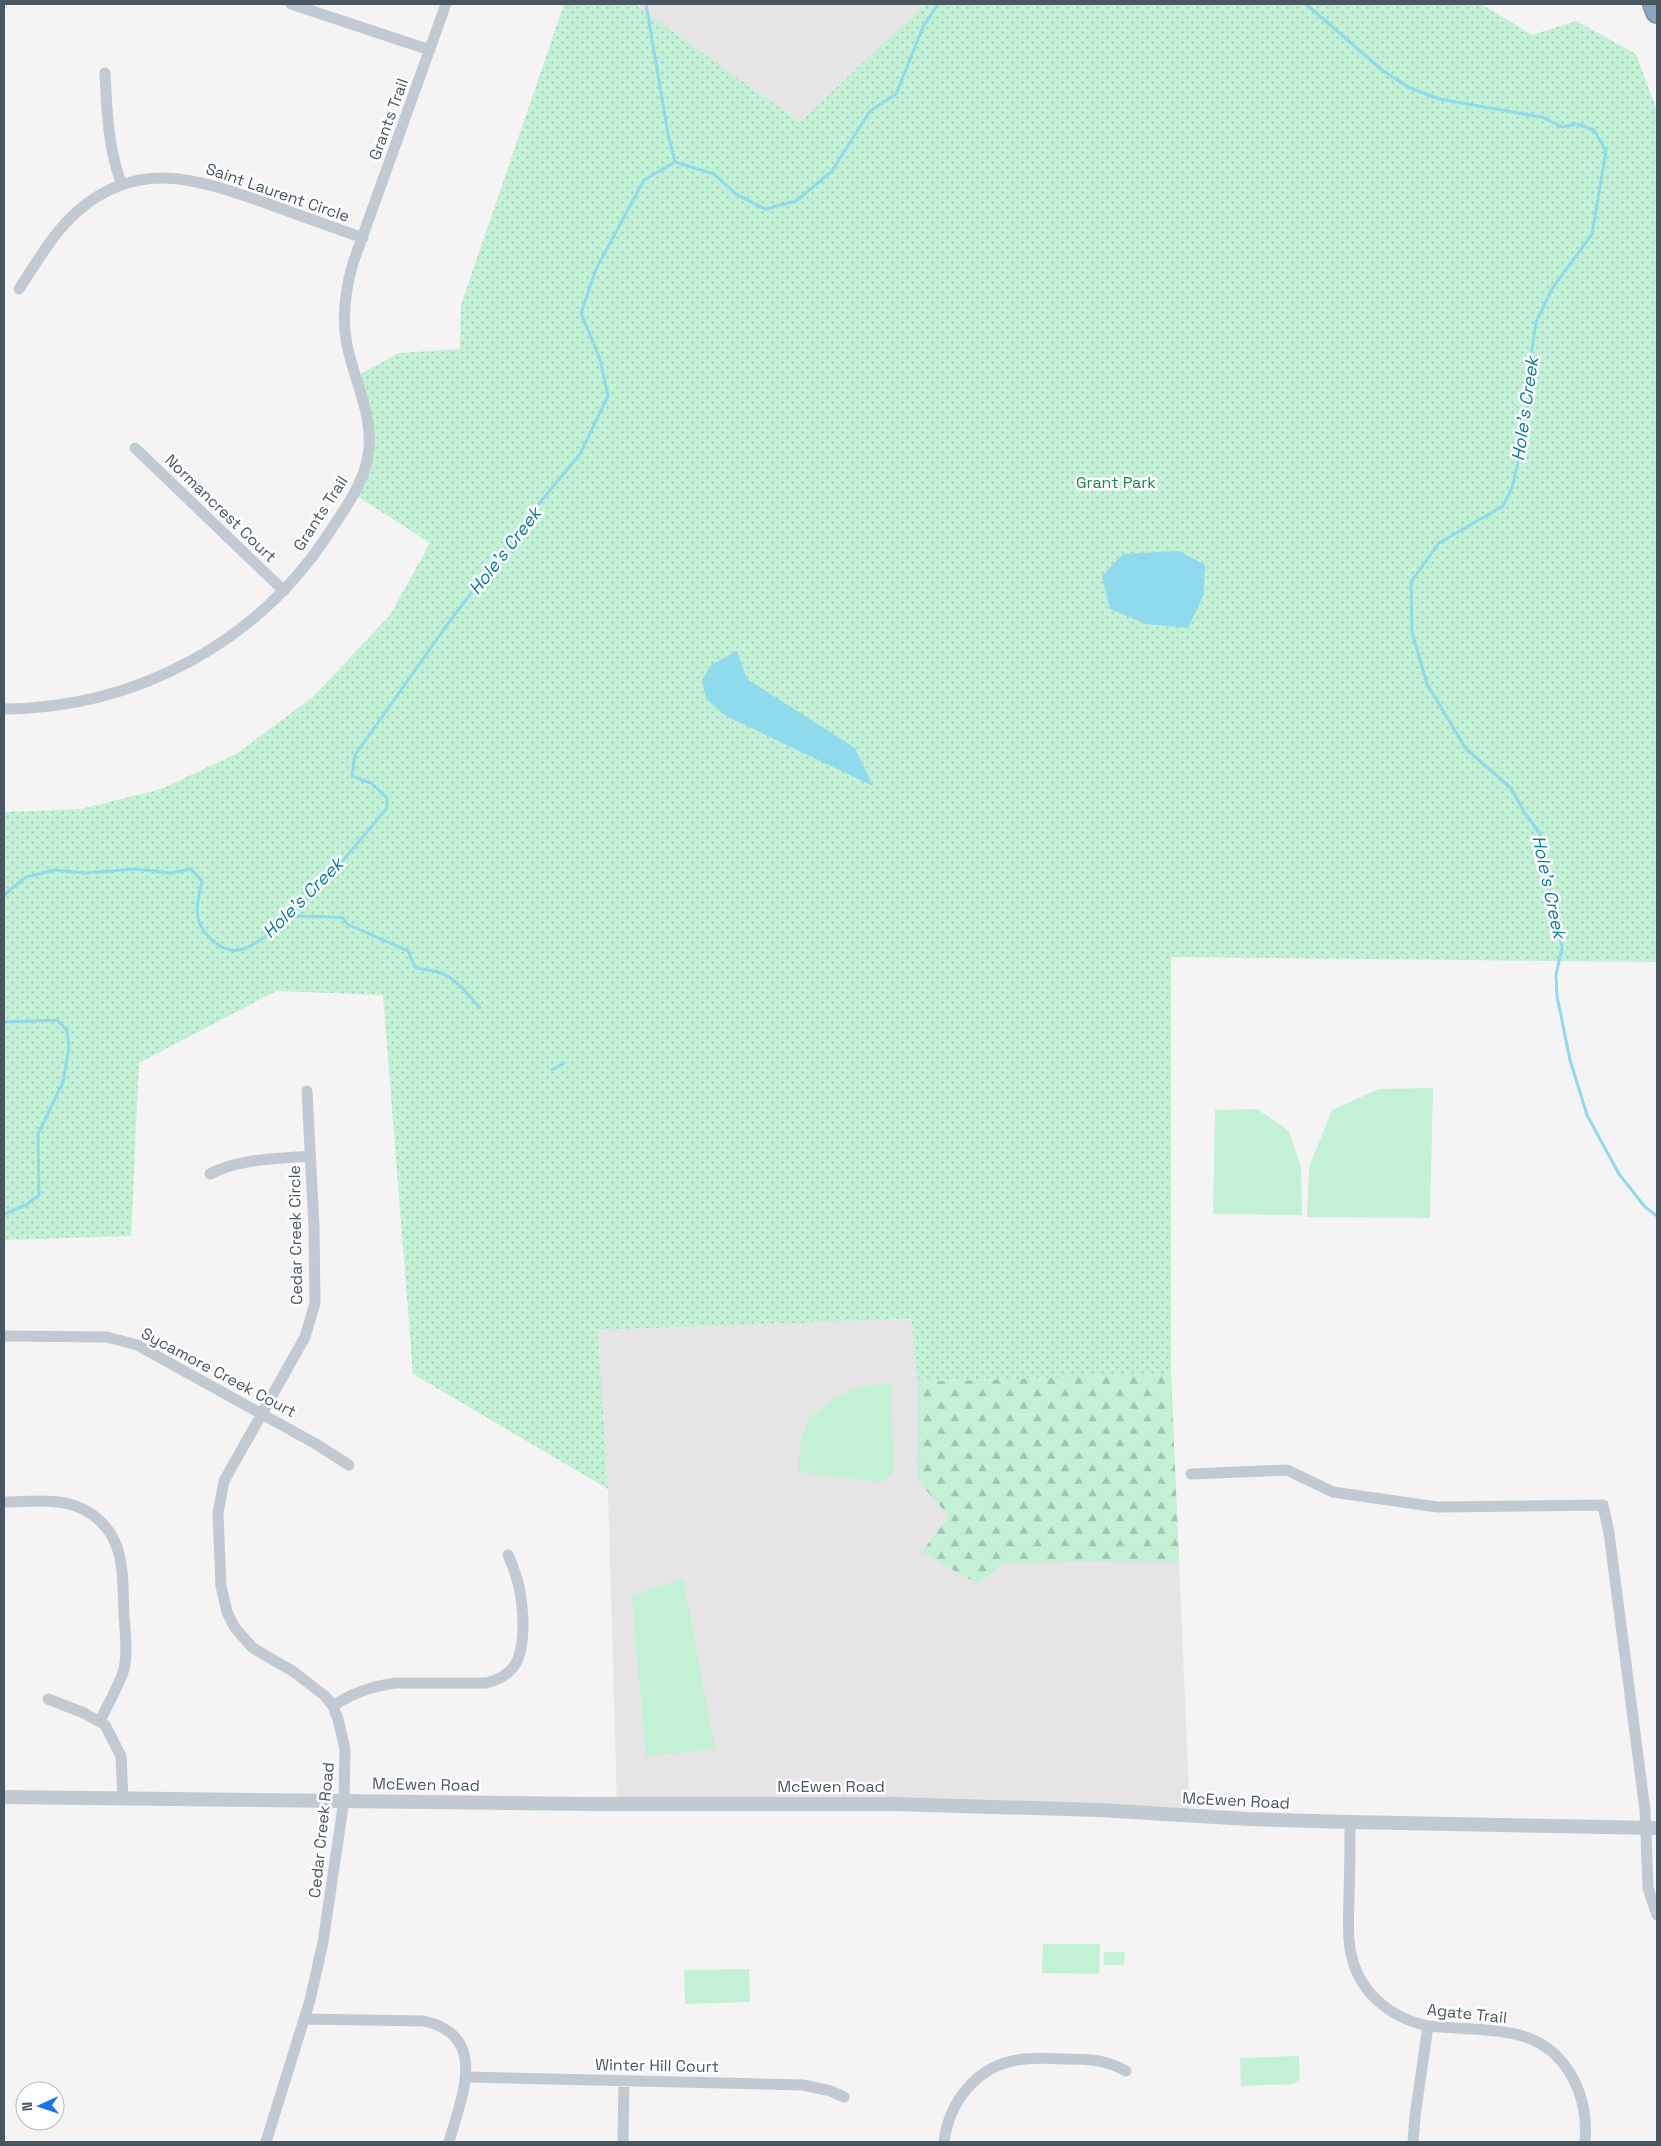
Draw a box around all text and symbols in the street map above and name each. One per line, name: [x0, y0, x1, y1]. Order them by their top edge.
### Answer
street label: Grants Trail: [364, 75, 413, 163]
street label: Saint Laurent Circle: [203, 158, 352, 227]
water label: Hole's Creek: [1506, 353, 1544, 463]
street label: Normancrest Court: [160, 450, 281, 567]
street label: Grants Trail: [288, 472, 353, 555]
park label: Grant Park: [1076, 472, 1156, 493]
water label: Hole's Creek: [463, 500, 547, 599]
water label: Hole's Creek: [1527, 833, 1572, 943]
water label: Hole's Creek: [257, 851, 350, 943]
street label: Cedar Creek Circle: [284, 1165, 307, 1305]
street label: Sycamore Creek Court: [138, 1323, 300, 1422]
street label: Cedar Creek Road: [304, 1761, 339, 1899]
street label: McEwen Road: [372, 1773, 480, 1796]
street label: McEwen Road: [777, 1776, 885, 1797]
street label: McEwen Road: [1182, 1787, 1290, 1814]
street label: Agate Trail: [1426, 1999, 1508, 2028]
street label: Winter Hill Court: [595, 2054, 719, 2077]
north arrow: [15, 2081, 65, 2131]
text: N: [18, 2102, 36, 2112]

